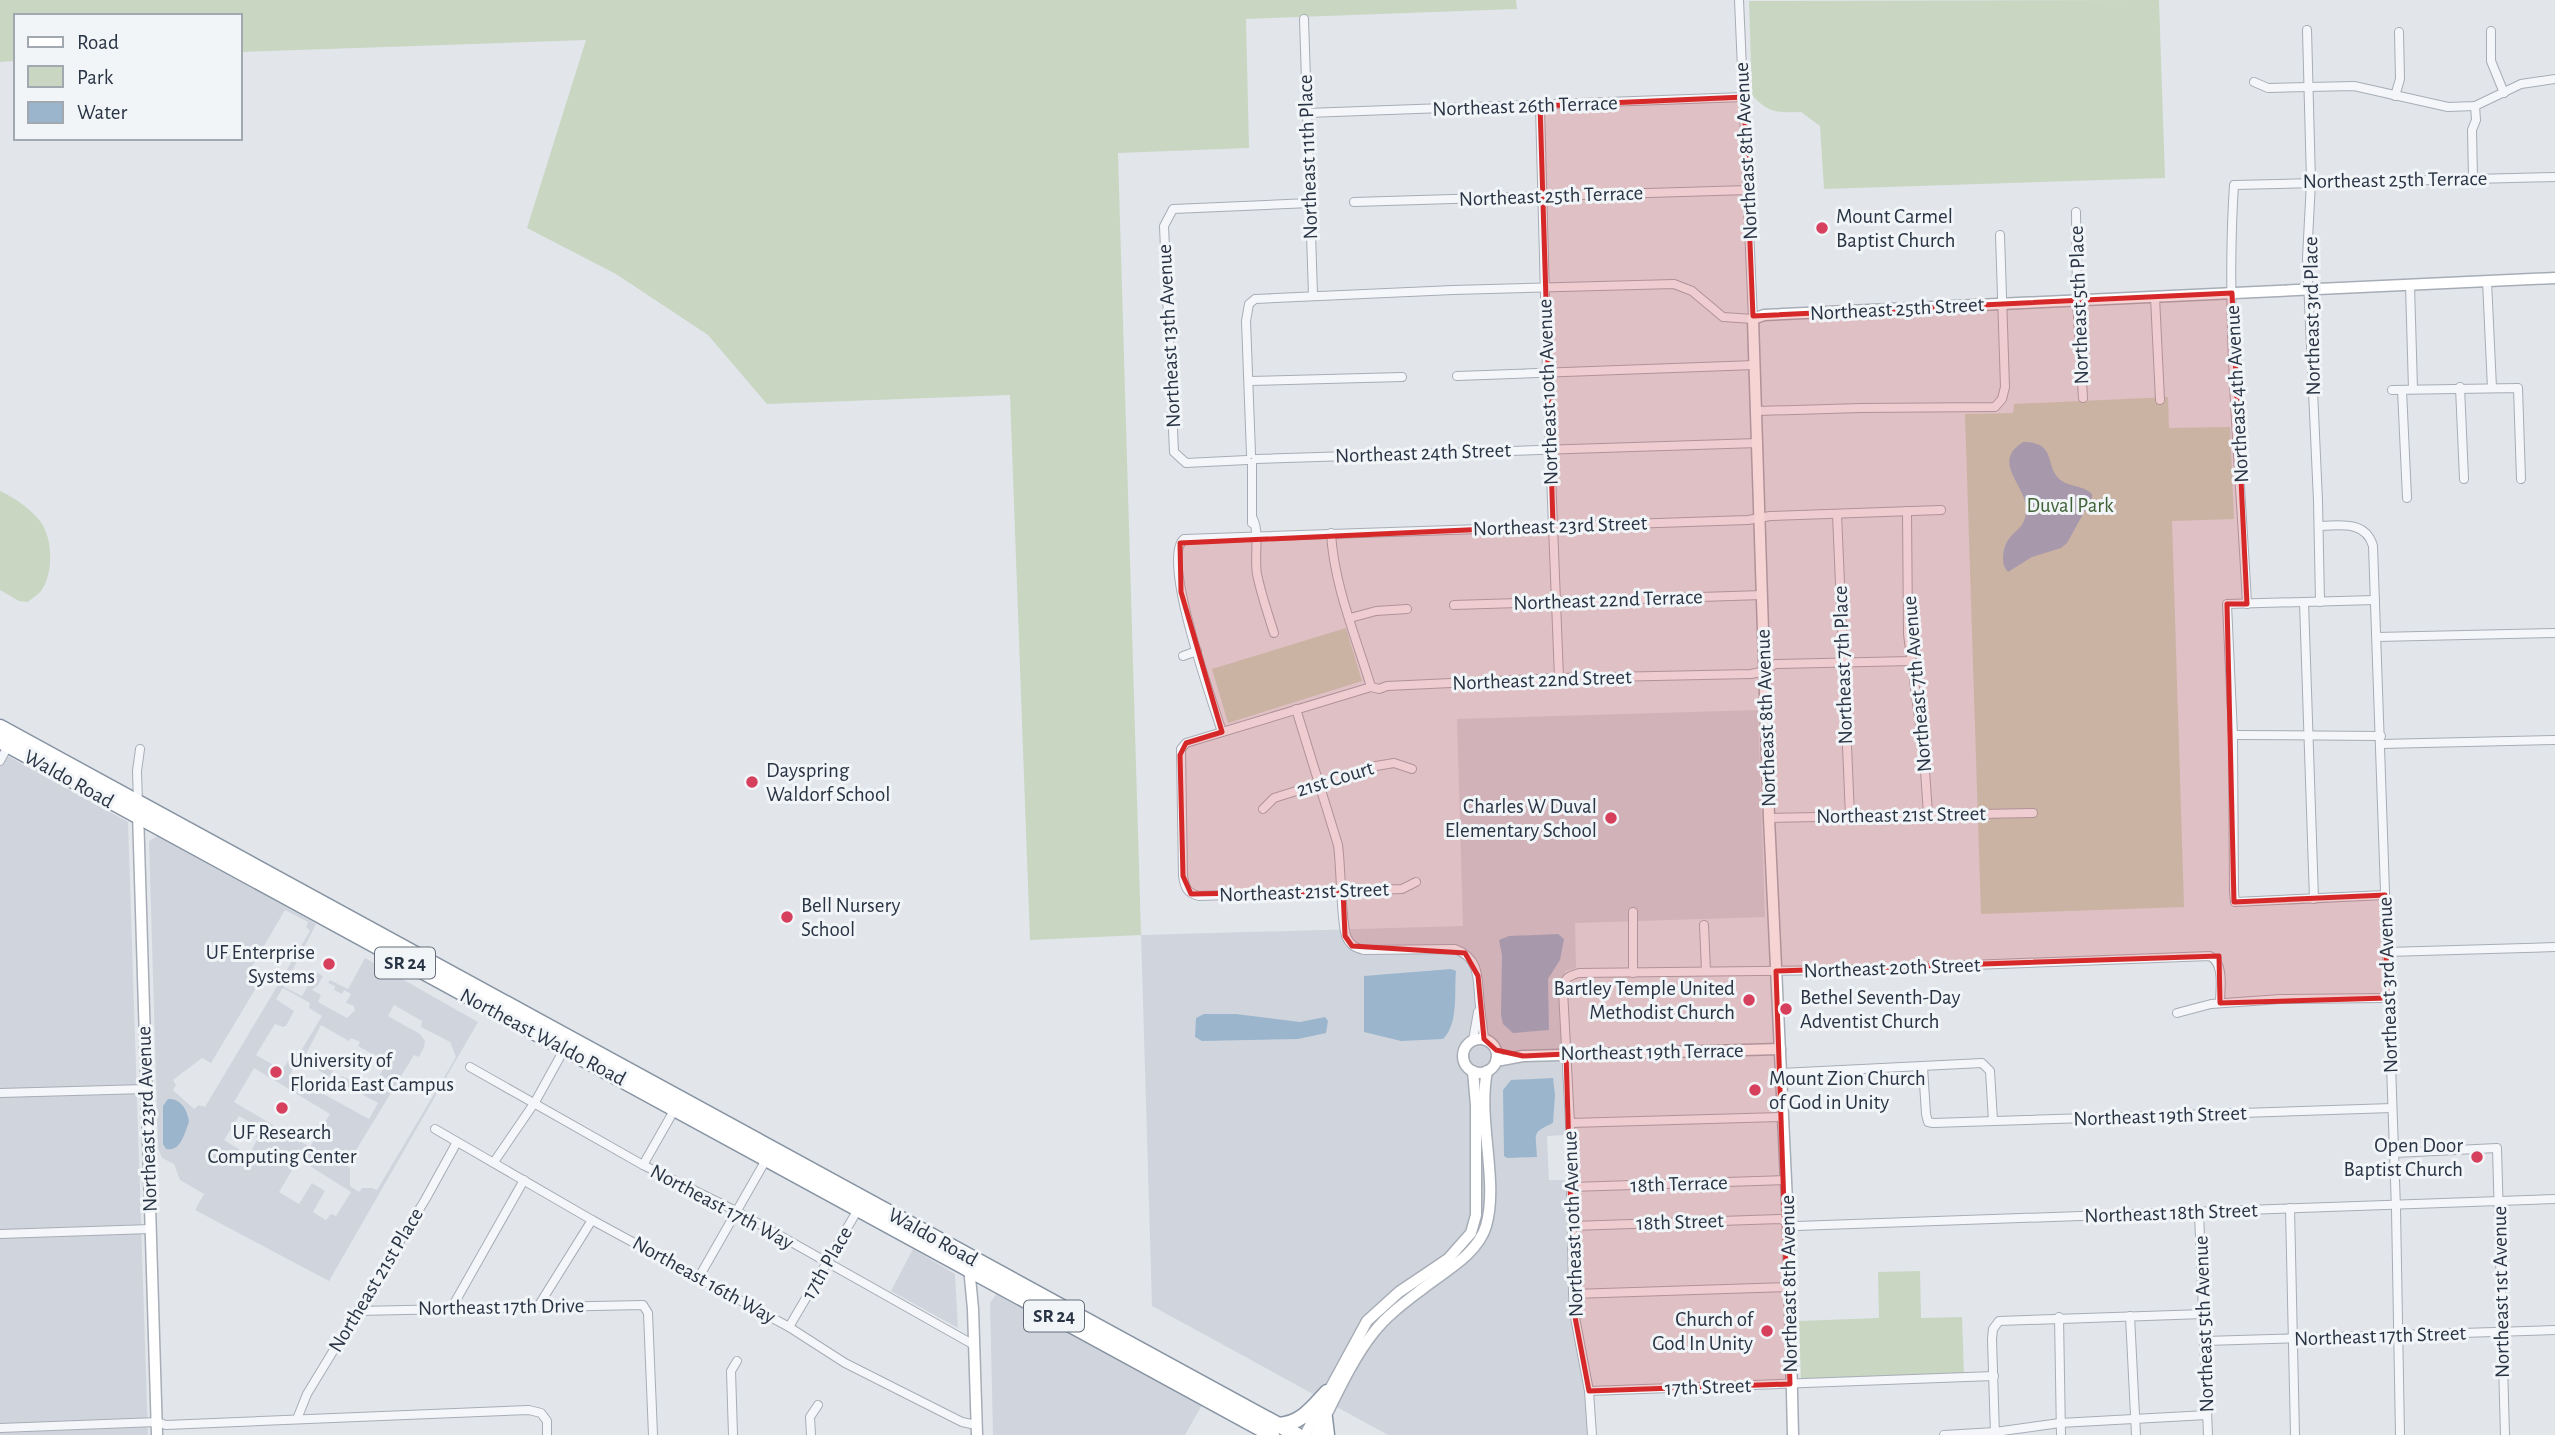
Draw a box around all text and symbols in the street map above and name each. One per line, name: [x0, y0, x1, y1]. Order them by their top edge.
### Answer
legend: [14, 14, 242, 140]
text: Road: [77, 32, 119, 53]
street label: Northeast 8th Avenue: [1731, 62, 1761, 240]
text: Park: [77, 67, 114, 88]
street label: Northeast 11th Place: [1295, 74, 1321, 240]
street label: Northeast 26th Terrace: [1432, 92, 1618, 120]
text: Water: [77, 102, 127, 123]
street label: Northeast 25th Terrace: [2303, 168, 2487, 192]
street label: Northeast 25th Terrace: [1458, 182, 1644, 210]
place label: Mount Carmel Baptist Church: [1836, 206, 1956, 251]
marker: Mount Carmel Baptist Church: [1814, 220, 1830, 236]
street label: Northeast 5th Place: [2066, 225, 2092, 385]
street label: Northeast 3rd Place: [2300, 236, 2324, 396]
street label: Northeast 13th Avenue: [1154, 244, 1184, 428]
street label: Northeast 25th Street: [1809, 294, 1985, 324]
street label: Northeast 10th Avenue: [1534, 299, 1562, 485]
street label: Northeast 4th Avenue: [2222, 304, 2252, 484]
street label: Northeast 24th Street: [1335, 439, 1512, 467]
park label: Duval Park: [2026, 495, 2114, 516]
street label: Northeast 23rd Street: [1472, 512, 1648, 540]
street label: Northeast 7th Place: [1830, 585, 1856, 745]
street label: Northeast 22nd Terrace: [1513, 586, 1703, 614]
street label: Northeast 7th Avenue: [1899, 595, 1935, 773]
street label: Northeast 8th Avenue: [1752, 629, 1780, 807]
street label: Northeast 22nd Street: [1452, 666, 1632, 694]
street label: Waldo Road: [21, 746, 117, 812]
street label: 21st Court: [1294, 757, 1376, 801]
place label: Dayspring Waldorf School: [766, 760, 890, 805]
marker: Dayspring Waldorf School: [744, 774, 760, 790]
place label: Charles W Duval Elementary School: [1445, 796, 1597, 841]
street label: Northeast 21st Street: [1816, 803, 1986, 827]
marker: Charles W Duval Elementary School: [1603, 810, 1619, 826]
street label: Northeast 21st Street: [1219, 879, 1390, 905]
place label: Bell Nursery School: [801, 895, 900, 940]
street label: Northeast 3rd Avenue: [2374, 896, 2402, 1074]
marker: Bell Nursery School: [779, 909, 795, 925]
place label: UF Enterprise Systems: [206, 942, 315, 987]
road number: SR 24: [375, 948, 435, 979]
street label: Northeast 20th Street: [1803, 954, 1981, 982]
marker: UF Enterprise Systems: [321, 956, 337, 972]
place label: Bartley Temple United Methodist Church: [1553, 978, 1735, 1023]
street label: Northeast Waldo Road: [457, 984, 630, 1090]
place label: Bethel Seventh-Day Adventist Church: [1800, 987, 1960, 1032]
marker: Bartley Temple United Methodist Church: [1741, 992, 1757, 1008]
marker: Bethel Seventh-Day Adventist Church: [1778, 1001, 1794, 1017]
street label: Northeast 23rd Avenue: [133, 1026, 161, 1212]
street label: Northeast 19th Terrace: [1560, 1040, 1744, 1064]
place label: University of Florida East Campus: [290, 1050, 454, 1095]
marker: University of Florida East Campus: [268, 1064, 284, 1080]
place label: Mount Zion Church of God in Unity: [1769, 1068, 1926, 1113]
marker: Mount Zion Church of God in Unity: [1747, 1082, 1763, 1098]
marker: UF Research Computing Center: [274, 1100, 290, 1116]
street label: Northeast 19th Street: [2073, 1102, 2247, 1130]
place label: UF Research Computing Center: [208, 1122, 357, 1167]
street label: Northeast 10th Avenue: [1559, 1131, 1587, 1317]
place label: Open Door Baptist Church: [2344, 1135, 2463, 1180]
marker: Open Door Baptist Church: [2469, 1149, 2485, 1165]
street label: Northeast 17th Way: [647, 1160, 797, 1254]
street label: 18th Terrace: [1630, 1172, 1728, 1196]
street label: Northeast 8th Avenue: [1777, 1195, 1801, 1373]
street label: Northeast 18th Street: [2084, 1199, 2258, 1227]
street label: Northeast 21st Place: [325, 1204, 427, 1356]
street label: Waldo Road: [885, 1204, 981, 1270]
street label: Northeast 1st Avenue: [2489, 1206, 2513, 1378]
street label: 18th Street: [1636, 1210, 1724, 1234]
street label: 17th Place: [798, 1223, 856, 1303]
street label: Northeast 16th Way: [629, 1232, 779, 1328]
street label: Northeast 5th Avenue: [2190, 1235, 2218, 1413]
street label: Northeast 17th Drive: [418, 1295, 584, 1319]
road number: SR 24: [1024, 1300, 1084, 1332]
place label: Church of God In Unity: [1652, 1309, 1755, 1354]
street label: Northeast 17th Street: [2294, 1322, 2467, 1349]
marker: Church of God In Unity: [1759, 1323, 1775, 1339]
street label: 17th Street: [1664, 1375, 1752, 1399]

